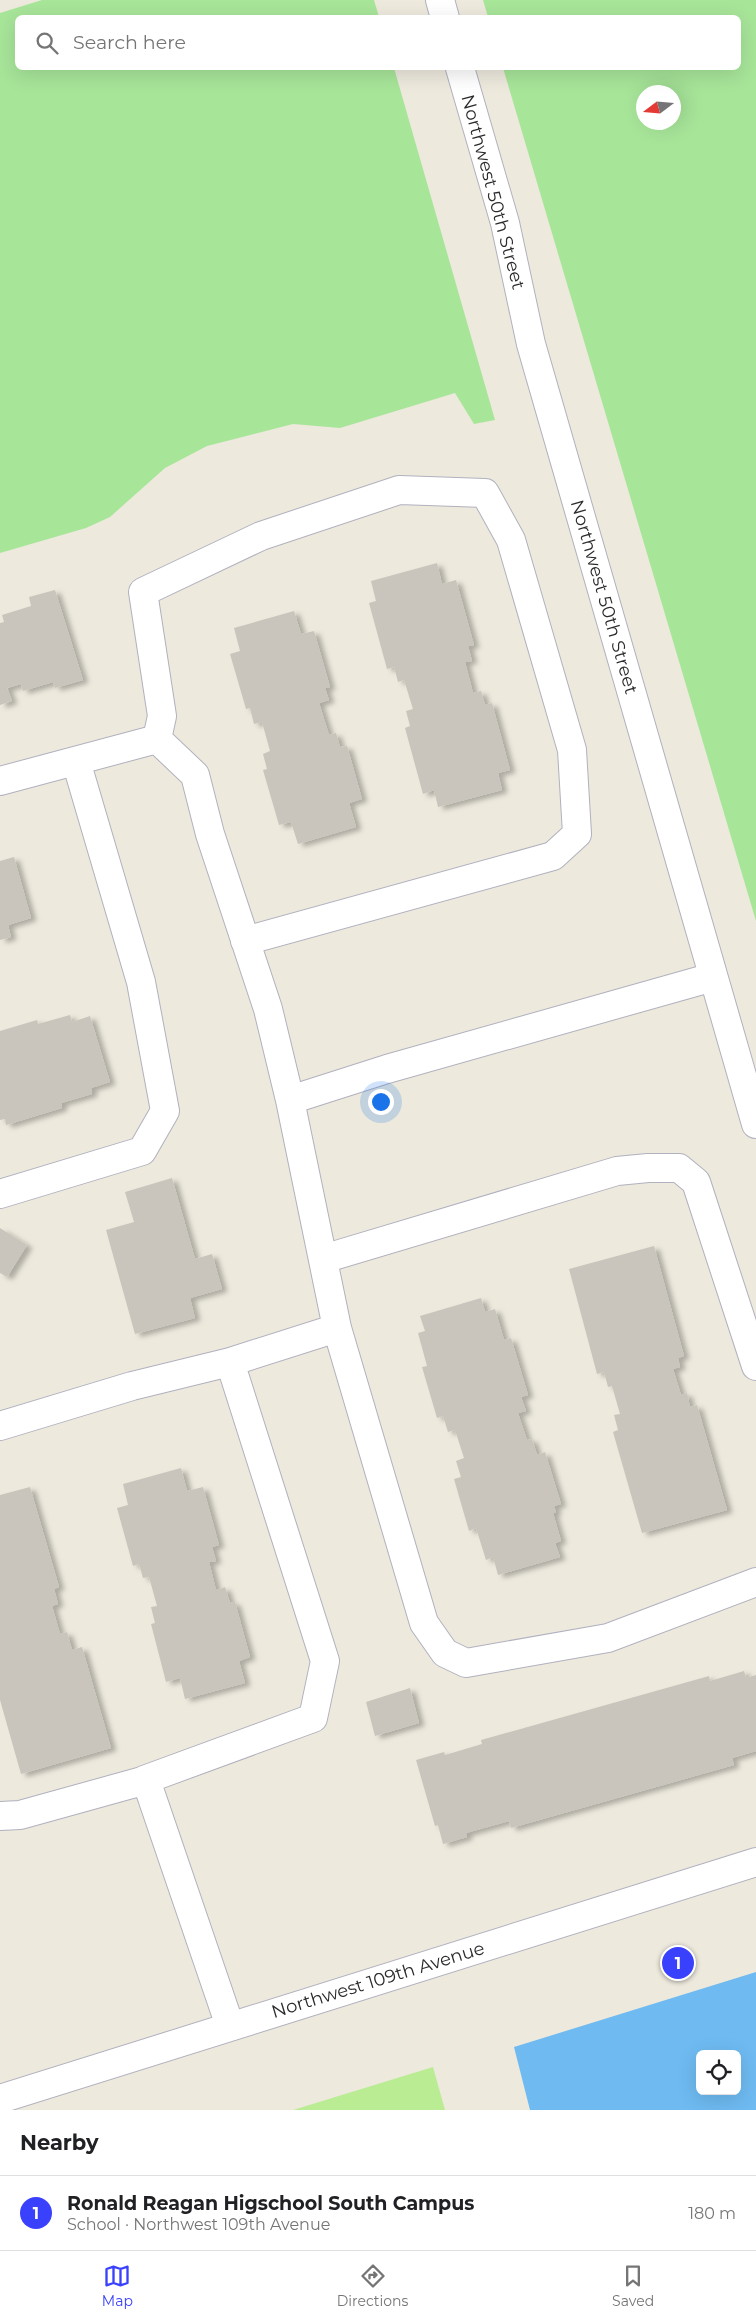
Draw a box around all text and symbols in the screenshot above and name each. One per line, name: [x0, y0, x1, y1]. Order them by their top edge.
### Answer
search box: [15, 15, 741, 70]
icon: search: [33, 29, 61, 57]
text: Search here: [73, 31, 186, 54]
north arrow: [636, 85, 681, 130]
street label: Northwest 50th Street: [456, 92, 530, 292]
street label: Northwest 50th Street: [566, 497, 642, 697]
your location: [368, 1089, 394, 1115]
street label: Northwest 109th Avenue: [269, 1937, 487, 2023]
pin: 1: [662, 1944, 694, 1982]
map controls: [696, 2050, 741, 2095]
button: locate: [696, 2050, 741, 2095]
text: Nearby: [20, 2130, 99, 2155]
text: Ronald Reagan Higschool South Campus: [67, 2192, 474, 2215]
text: 1: [33, 2204, 39, 2223]
text: 180 m: [688, 2204, 736, 2223]
text: School · Northwest 109th Avenue: [67, 2215, 330, 2234]
tab: Map: [102, 2262, 133, 2310]
tab: Directions: [337, 2262, 408, 2310]
tab: Saved: [612, 2262, 654, 2310]

